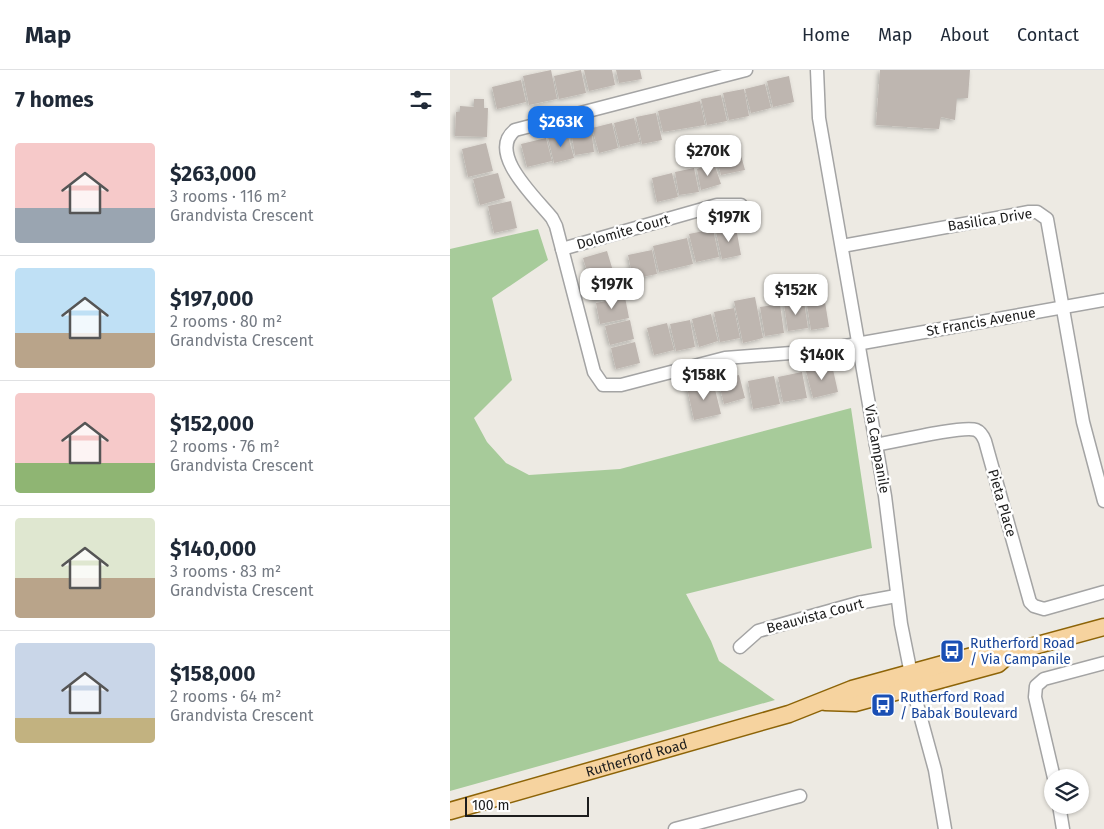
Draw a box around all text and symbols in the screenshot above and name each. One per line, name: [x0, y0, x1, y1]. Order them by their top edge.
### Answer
text: Map: [25, 21, 71, 49]
text: Home: [802, 24, 850, 46]
text: Map: [878, 24, 912, 46]
text: About: [940, 24, 989, 46]
text: Contact: [1017, 24, 1079, 46]
icon: filters: [407, 86, 435, 114]
text: 7 homes: [15, 87, 94, 113]
pin: $263K: [526, 106, 596, 148]
text: $263K: [539, 112, 583, 131]
pin: $270K: [673, 134, 743, 177]
text: $270K: [686, 141, 730, 160]
text: $263,000: [170, 161, 256, 187]
icon: home: [55, 163, 115, 223]
text: 3 rooms · 116 m²: [170, 187, 287, 206]
pin: $197K: [694, 200, 764, 243]
street label: Basilica Drive: [947, 205, 1033, 235]
text: Grandvista Crescent: [170, 206, 314, 225]
text: $197K: [708, 207, 750, 226]
street label: Dolomite Court: [575, 210, 672, 253]
pin: $197K: [577, 268, 647, 310]
text: $197K: [591, 274, 633, 293]
pin: $152K: [761, 274, 831, 316]
text: $152K: [775, 280, 817, 299]
text: $197,000: [170, 286, 253, 312]
icon: home: [55, 288, 115, 348]
street label: St Francis Avenue: [925, 304, 1037, 340]
text: 2 rooms · 80 m²: [170, 312, 282, 331]
text: Grandvista Crescent: [170, 331, 314, 350]
pin: $140K: [787, 338, 857, 381]
text: $140K: [800, 345, 844, 364]
pin: $158K: [669, 358, 739, 401]
text: $158K: [682, 365, 726, 384]
street label: Via Campanile: [861, 403, 893, 495]
text: $152,000: [170, 411, 254, 437]
icon: home: [55, 413, 115, 473]
text: 2 rooms · 76 m²: [170, 437, 280, 456]
text: Grandvista Crescent: [170, 456, 314, 475]
street label: Pieta Place: [984, 467, 1020, 539]
text: $140,000: [170, 536, 256, 562]
icon: home: [55, 538, 115, 598]
text: 3 rooms · 83 m²: [170, 562, 281, 581]
text: Grandvista Crescent: [170, 581, 314, 600]
street label: Beauvista Court: [765, 595, 866, 637]
place label: Rutherford Road / Via Campanile: [970, 635, 1075, 668]
bus stop icon: Rutherford Road / Via Campanile: [939, 638, 965, 664]
text: $158,000: [170, 661, 256, 687]
icon: home: [55, 663, 115, 723]
text: 2 rooms · 64 m²: [170, 687, 281, 706]
place label: Rutherford Road / Babak Boulevard: [900, 689, 1018, 722]
bus stop icon: Rutherford Road / Babak Boulevard: [870, 692, 896, 718]
text: Grandvista Crescent: [170, 706, 314, 725]
street label: Rutherford Road: [584, 735, 689, 780]
map controls: [1044, 769, 1089, 814]
button: layers: [1044, 769, 1089, 814]
scale bar: [465, 794, 589, 817]
text: 100 m: [472, 797, 509, 814]

